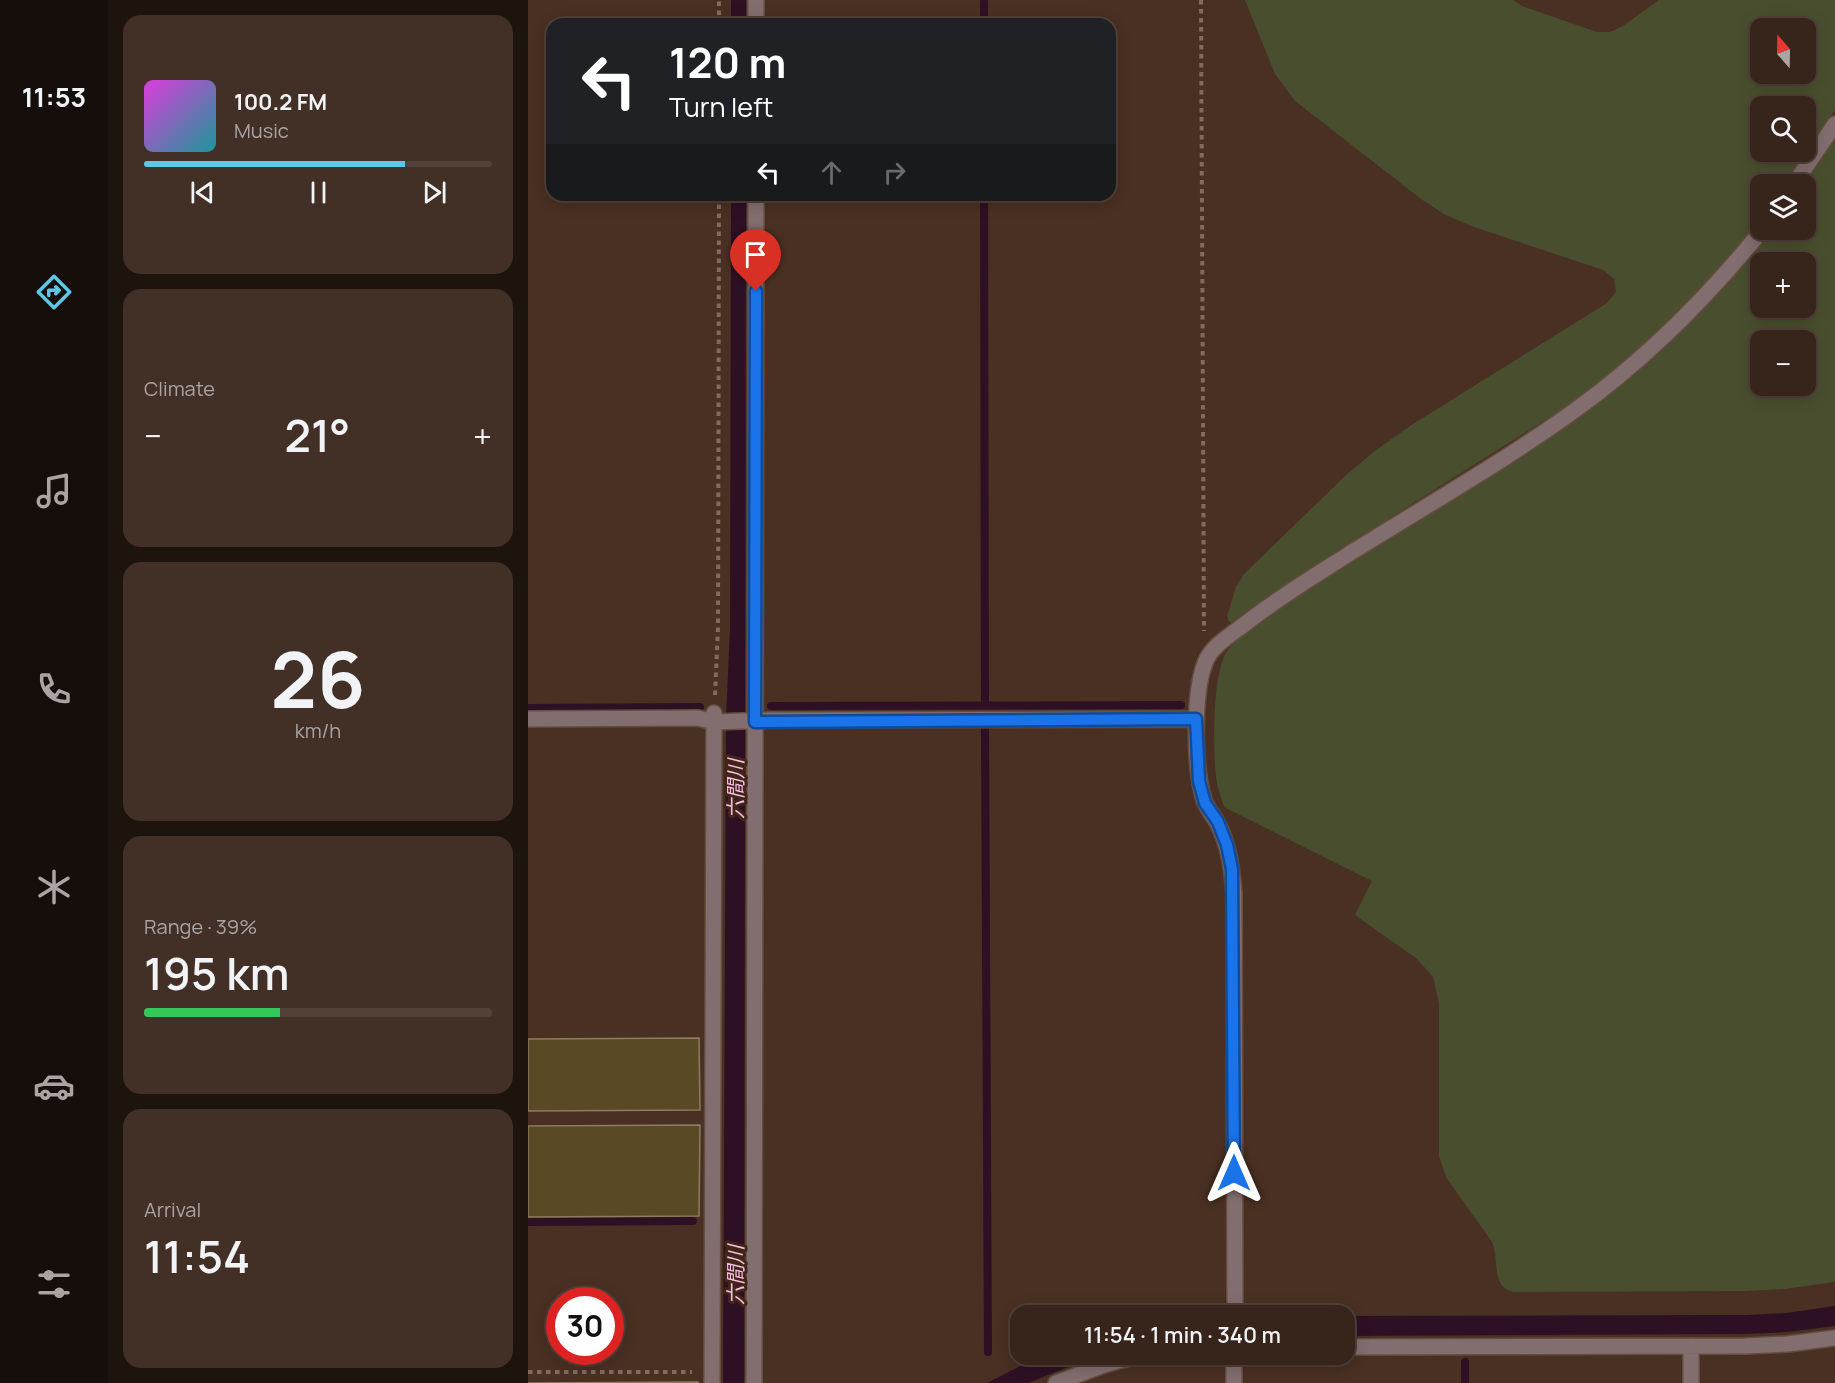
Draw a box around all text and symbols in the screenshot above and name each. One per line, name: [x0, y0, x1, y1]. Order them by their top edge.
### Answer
north arrow: [1750, 18, 1816, 84]
map controls: [1750, 18, 1816, 396]
text: 120 m: [669, 33, 786, 91]
icon: left: [570, 42, 648, 120]
text: 11:53: [22, 78, 86, 115]
text: 100.2 FM: [234, 87, 327, 117]
text: Turn left: [669, 88, 773, 125]
button: search: [1750, 96, 1816, 162]
text: Music: [234, 117, 289, 144]
icon: left: [752, 156, 785, 189]
icon: ahead: [815, 156, 848, 189]
icon: right: [878, 156, 911, 189]
button: layers: [1750, 174, 1816, 240]
icon: previous: [186, 176, 219, 209]
icon: pause: [302, 176, 335, 209]
icon: next: [418, 176, 451, 209]
pin: [730, 229, 781, 291]
icon: arrive: [739, 238, 772, 271]
button: +: [1750, 252, 1816, 318]
icon: directions: [33, 271, 75, 313]
button: −: [1750, 330, 1816, 396]
text: Climate: [144, 375, 215, 402]
text: 21°: [285, 404, 350, 466]
text: −: [144, 413, 162, 458]
text: +: [473, 413, 492, 458]
icon: music: [33, 470, 75, 512]
text: 26: [271, 625, 365, 731]
icon: phone: [33, 668, 75, 710]
text: km/h: [295, 717, 341, 744]
water label: 六間川: [722, 757, 749, 819]
icon: climate: [33, 866, 75, 908]
text: Range · 39%: [144, 913, 257, 940]
text: 195 km: [144, 942, 290, 1004]
icon: car: [33, 1065, 75, 1107]
position arrow: [1202, 1141, 1266, 1205]
text: Arrival: [144, 1196, 201, 1223]
text: 11:54: [144, 1225, 250, 1287]
water label: 六間川: [722, 1243, 749, 1305]
icon: filters: [33, 1263, 75, 1305]
speed limit sign: 30: [546, 1287, 624, 1365]
text: 11:54 · 1 min · 340 m: [1084, 1320, 1281, 1350]

